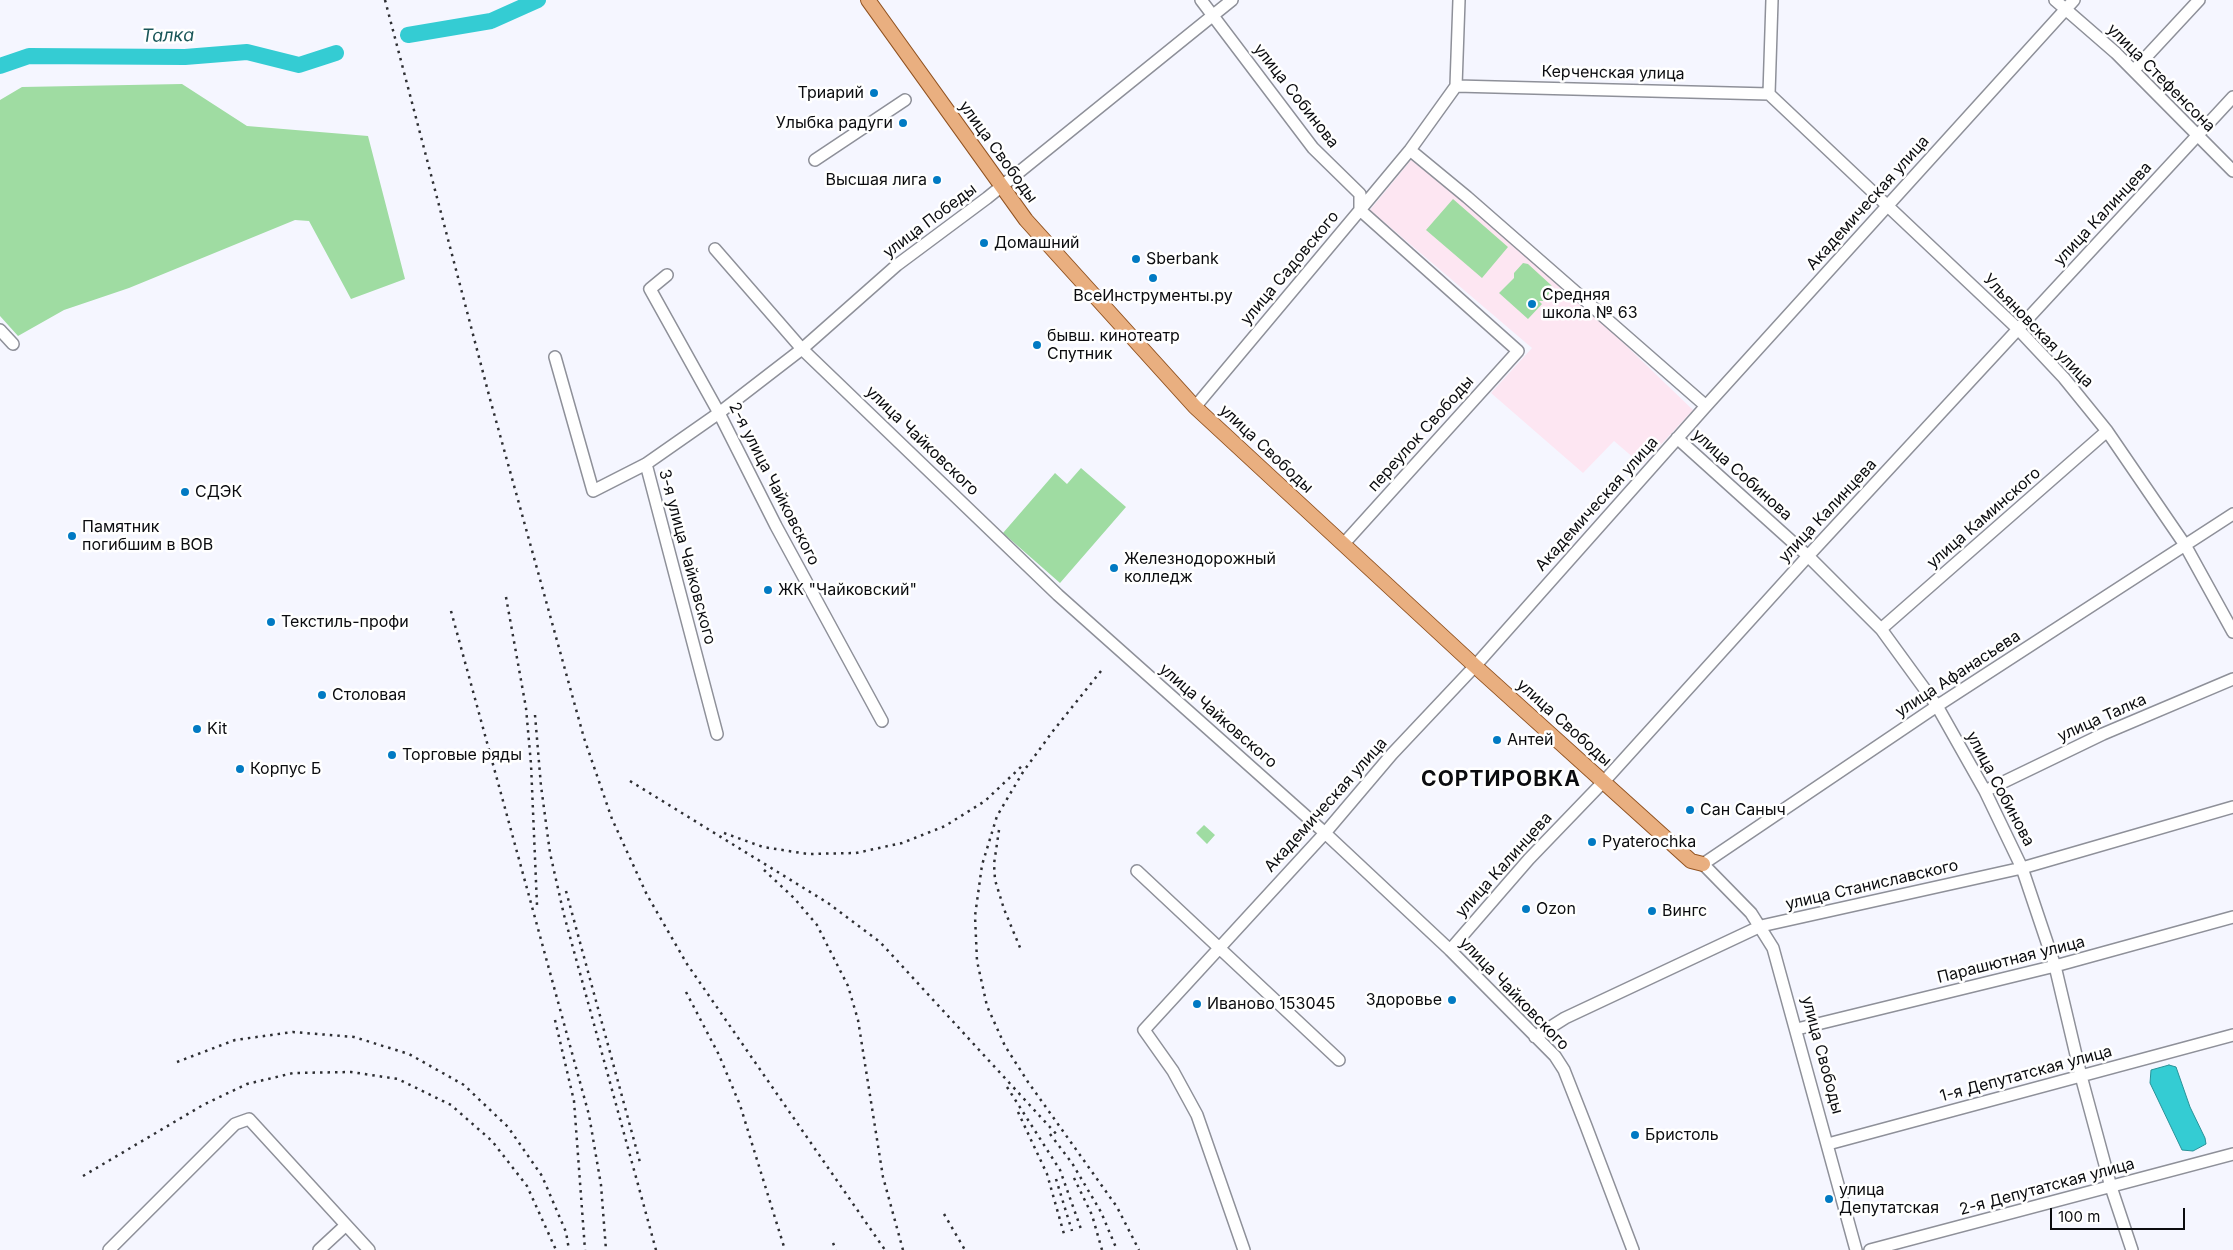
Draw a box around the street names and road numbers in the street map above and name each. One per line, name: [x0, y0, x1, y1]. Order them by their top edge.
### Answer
street label: улица Стефенсона: [2103, 20, 2219, 136]
street label: улица Собинова: [1249, 40, 1343, 152]
street label: Керченская улица: [1541, 62, 1685, 84]
street label: улица Свободы: [955, 97, 1041, 207]
street label: Академическая улица: [1803, 132, 1933, 274]
street label: улица Калинцева: [2050, 158, 2156, 270]
street label: улица Победы: [879, 180, 981, 262]
street label: улица Садовского: [1237, 207, 1343, 329]
street label: Ульяновская улица: [1979, 270, 2097, 392]
street label: переулок Свободы: [1364, 372, 1478, 496]
street label: улица Чайковского: [861, 382, 983, 500]
street label: 2-я улица Чайковского: [724, 399, 824, 569]
street label: улица Свободы: [1215, 401, 1317, 497]
street label: улица Собинова: [1688, 425, 1796, 525]
street label: Академическая улица: [1532, 433, 1662, 575]
street label: улица Калинцева: [1775, 455, 1881, 567]
street label: улица Каминского: [1923, 463, 2045, 573]
street label: 3-я улица Чайковского: [654, 467, 720, 647]
street label: улица Афанасьева: [1892, 626, 2024, 722]
street label: улица Чайковского: [1155, 660, 1281, 772]
street label: улица Свободы: [1513, 675, 1615, 771]
street label: улица Талка: [2055, 690, 2149, 746]
street label: улица Собинова: [1962, 728, 2038, 850]
street label: Академическая улица: [1261, 734, 1391, 876]
street label: улица Калинцева: [1452, 809, 1556, 921]
street label: улица Станиславского: [1784, 856, 1960, 914]
street label: Парашютная улица: [1935, 932, 2087, 988]
street label: улица Чайковского: [1455, 933, 1573, 1055]
street label: улица Свободы: [1797, 994, 1847, 1116]
street label: 1-я Депутатская улица: [1938, 1042, 2114, 1106]
street label: 2-я Депутатская улица: [1957, 1154, 2137, 1220]

